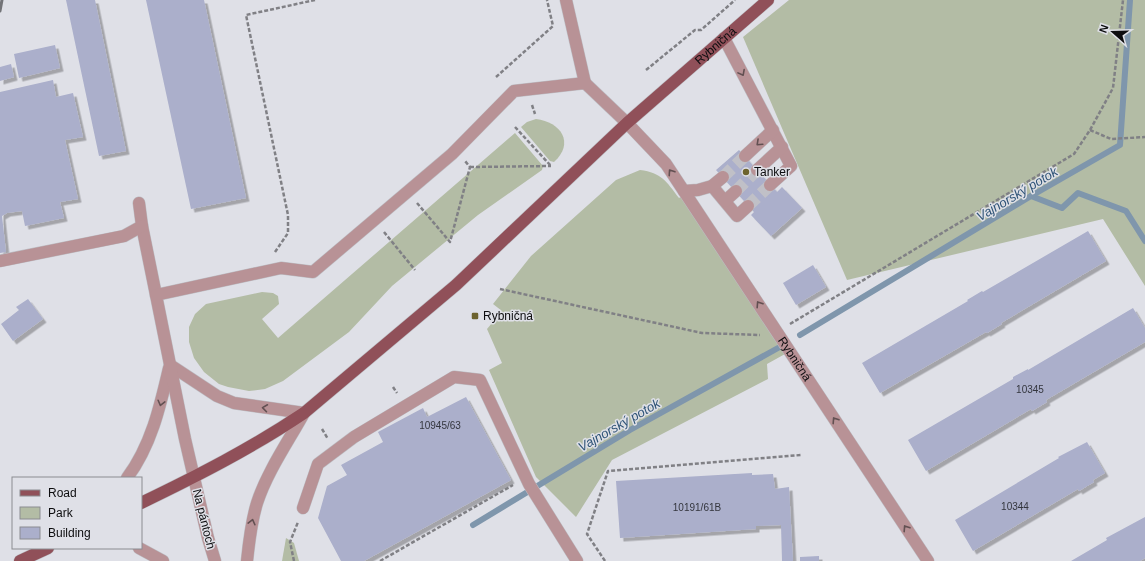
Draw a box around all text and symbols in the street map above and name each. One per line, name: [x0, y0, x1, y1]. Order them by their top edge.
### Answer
north arrow: [1093, 12, 1133, 52]
text: N: [1097, 23, 1111, 34]
street label: Rybničná: [692, 24, 739, 68]
one-way arrow: [738, 68, 745, 76]
one-way arrow: [756, 138, 764, 146]
water label: Vajnorský potok: [974, 163, 1062, 224]
place label: Tanker: [754, 165, 790, 179]
marker: Tanker: [741, 167, 751, 177]
one-way arrow: [668, 169, 676, 176]
one-way arrow: [756, 301, 763, 308]
place label: Rybničná: [483, 309, 533, 323]
marker: Rybničná: [470, 311, 480, 321]
street label: Rybničná: [775, 334, 814, 384]
house number: 10345: [1016, 384, 1044, 395]
water label: Vajnorský potok: [575, 395, 664, 454]
one-way arrow: [157, 400, 165, 406]
one-way arrow: [262, 404, 268, 413]
one-way arrow: [832, 417, 840, 424]
house number: 10945/63: [419, 420, 461, 431]
legend: [12, 477, 142, 549]
text: Road: [48, 486, 77, 500]
street label: Na pántoch: [190, 488, 218, 550]
house number: 10344: [1001, 501, 1029, 512]
house number: 10191/61B: [673, 502, 722, 513]
text: Park: [48, 506, 74, 520]
one-way arrow: [248, 519, 256, 526]
text: Building: [48, 526, 91, 540]
one-way arrow: [904, 526, 911, 533]

